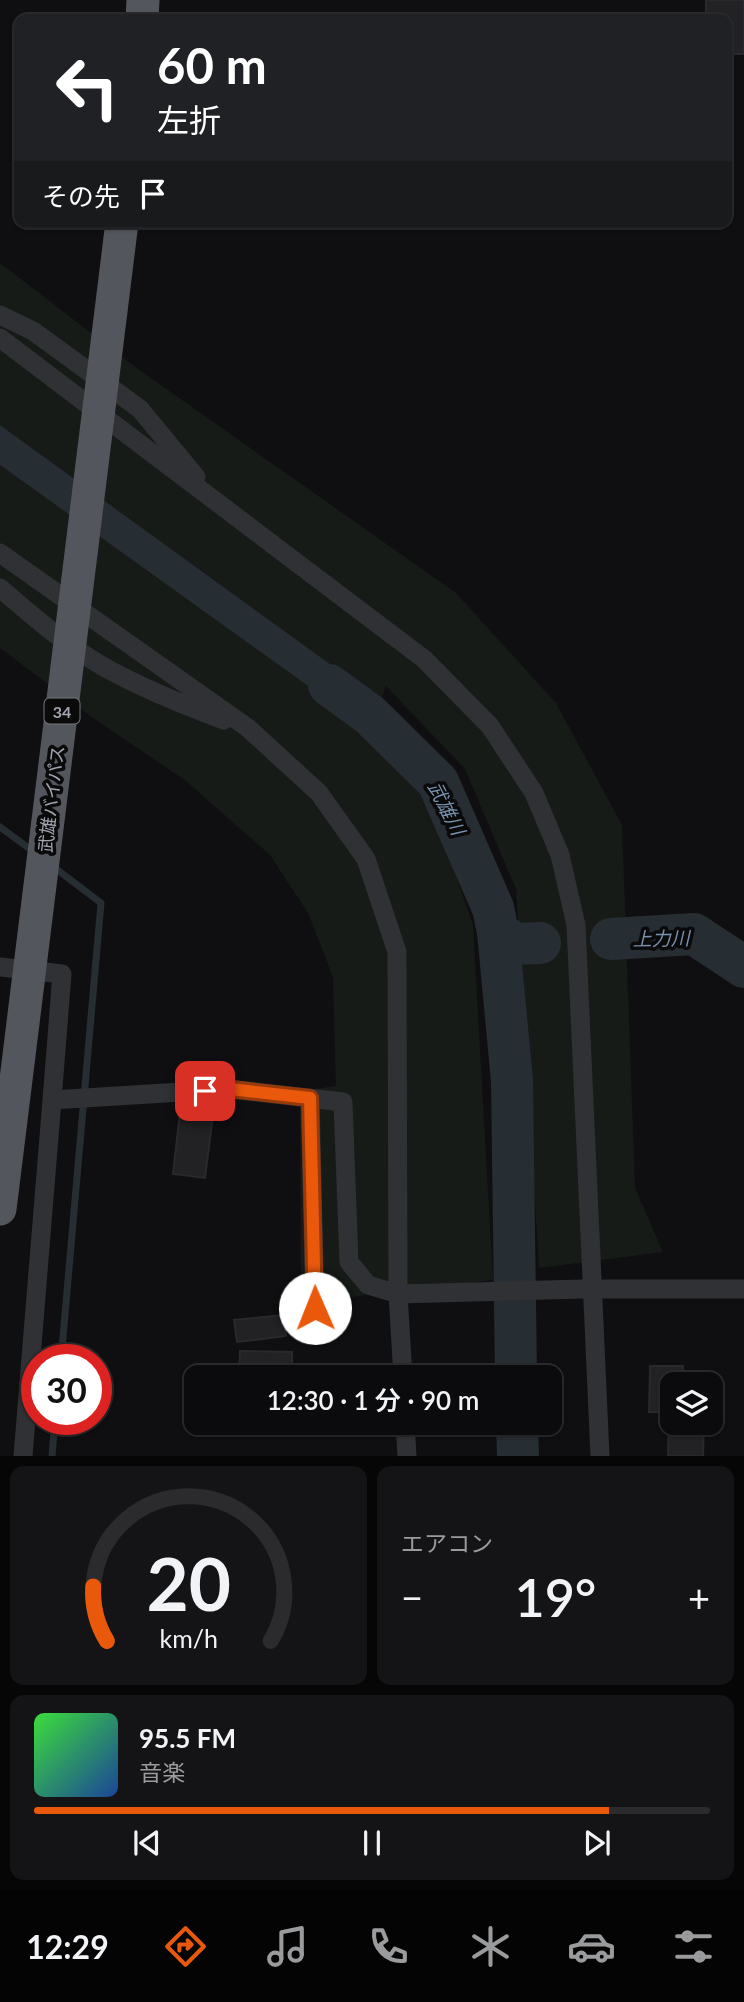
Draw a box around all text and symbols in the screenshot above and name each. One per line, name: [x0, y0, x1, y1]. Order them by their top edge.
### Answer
text: 60 m: [157, 36, 267, 94]
icon: left: [42, 42, 133, 133]
text: 左折: [157, 100, 221, 139]
icon: arrive: [134, 175, 172, 213]
text: その先: [42, 180, 120, 212]
road number: 34: [44, 698, 80, 724]
street label: 武雄バイパス: [34, 744, 68, 854]
water label: 武雄川: [424, 777, 471, 840]
water label: 上力川: [632, 926, 692, 950]
pin: [175, 1061, 235, 1121]
icon: arrive: [186, 1072, 224, 1110]
position arrow: [278, 1271, 352, 1345]
speed limit sign: 30: [21, 1344, 112, 1435]
map controls: [660, 1372, 723, 1435]
button: layers: [660, 1372, 723, 1435]
text: 12:30 · 1 分 · 90 m: [267, 1384, 479, 1416]
text: エアコン: [401, 1529, 493, 1557]
text: 20: [146, 1540, 231, 1628]
text: 19°: [515, 1566, 596, 1628]
text: −: [401, 1574, 423, 1620]
text: +: [688, 1574, 710, 1620]
text: km/h: [159, 1623, 218, 1653]
text: 95.5 FM: [139, 1722, 236, 1754]
text: 音楽: [139, 1758, 185, 1786]
icon: previous: [128, 1824, 166, 1862]
icon: pause: [353, 1824, 391, 1862]
icon: next: [578, 1824, 616, 1862]
icon: directions: [161, 1922, 210, 1971]
icon: music: [263, 1922, 312, 1971]
icon: phone: [364, 1922, 413, 1971]
icon: climate: [466, 1922, 515, 1971]
icon: car: [567, 1922, 616, 1971]
icon: filters: [669, 1922, 718, 1971]
text: 12:29: [26, 1927, 109, 1966]

